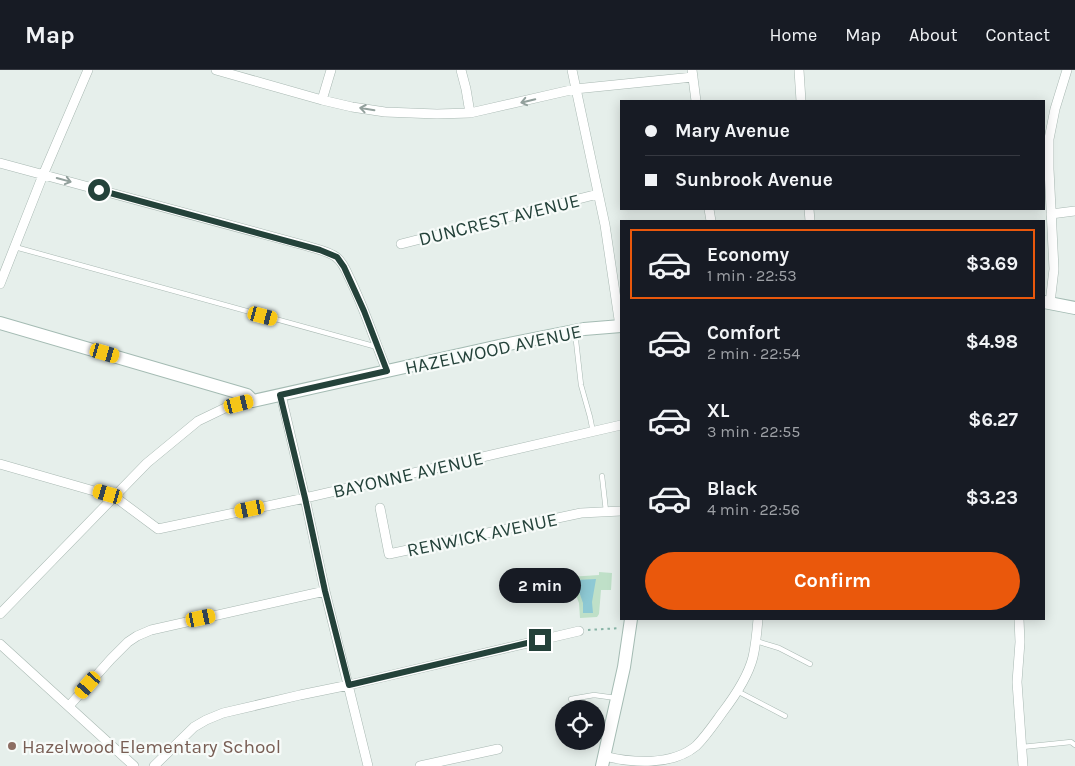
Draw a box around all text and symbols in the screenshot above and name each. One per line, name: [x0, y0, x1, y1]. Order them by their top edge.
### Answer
text: Map: [25, 21, 75, 49]
text: Home: [769, 24, 817, 46]
text: Map: [845, 24, 881, 46]
text: About: [909, 24, 958, 46]
text: Contact: [986, 24, 1050, 46]
one-way arrow: [520, 97, 536, 106]
one-way arrow: [359, 104, 375, 114]
text: Mary Avenue: [675, 120, 790, 142]
text: Sunbrook Avenue: [675, 169, 833, 191]
one-way arrow: [55, 176, 71, 186]
route start: [88, 179, 110, 201]
street label: DUNCREST AVENUE: [416, 189, 582, 251]
icon: car: [647, 242, 692, 287]
text: Economy: [707, 244, 789, 266]
text: $3.69: [966, 253, 1018, 275]
text: 1 min · 22:53: [707, 266, 797, 285]
car: [246, 305, 279, 327]
street label: HAZELWOOD AVENUE: [403, 320, 584, 379]
icon: car: [647, 320, 692, 365]
text: Comfort: [707, 322, 781, 344]
text: $4.98: [966, 331, 1018, 353]
car: [88, 342, 121, 364]
text: 2 min · 22:54: [707, 344, 800, 363]
car: [222, 393, 255, 415]
icon: car: [647, 398, 692, 443]
text: XL: [707, 400, 729, 422]
text: $6.27: [968, 409, 1018, 431]
text: 3 min · 22:55: [707, 422, 800, 441]
street label: BAYONNE AVENUE: [331, 447, 486, 503]
icon: car: [647, 476, 692, 521]
text: Black: [707, 478, 758, 500]
car: [91, 483, 124, 505]
text: $3.23: [966, 487, 1018, 509]
car: [233, 499, 266, 519]
text: 4 min · 22:56: [707, 500, 800, 519]
street label: RENWICK AVENUE: [405, 508, 559, 562]
button: Confirm: [645, 552, 1020, 610]
callout: 2 min: [499, 568, 581, 602]
text: 2 min: [518, 576, 562, 595]
car: [184, 608, 217, 628]
route end: [529, 629, 551, 651]
car: [72, 669, 103, 701]
map controls: [555, 700, 605, 750]
button: locate: [555, 700, 605, 750]
place label: Hazelwood Elementary School: [22, 736, 281, 758]
marker: Hazelwood Elementary School: [6, 740, 18, 752]

